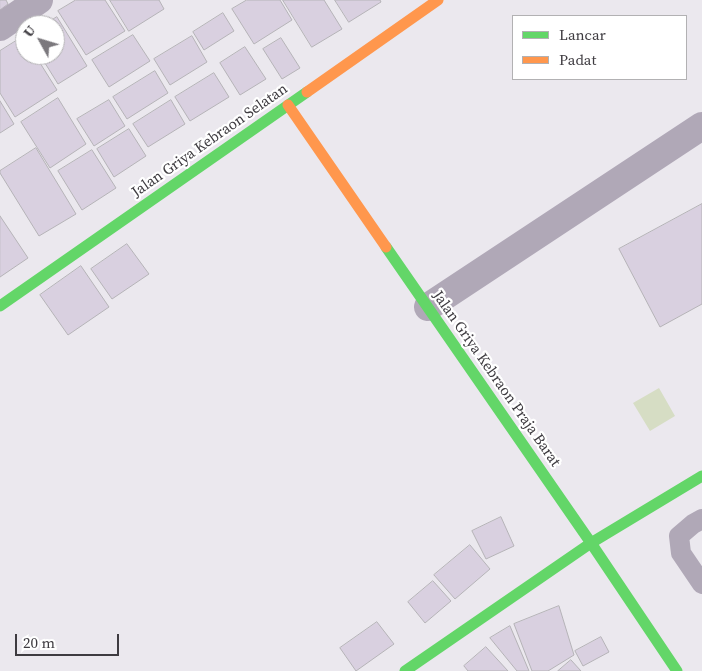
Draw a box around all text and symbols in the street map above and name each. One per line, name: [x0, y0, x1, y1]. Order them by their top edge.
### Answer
north arrow: [15, 15, 65, 65]
legend: [512, 15, 687, 80]
text: U: [18, 21, 40, 41]
text: Lancar: [559, 24, 606, 45]
text: Padat: [559, 49, 596, 70]
street label: Jalan Griya Kebraon Selatan: [129, 80, 291, 202]
street label: Jalan Griya Kebraon Praja Barat: [428, 288, 564, 470]
scale bar: [18, 624, 121, 656]
text: 20 m: [23, 632, 55, 653]

